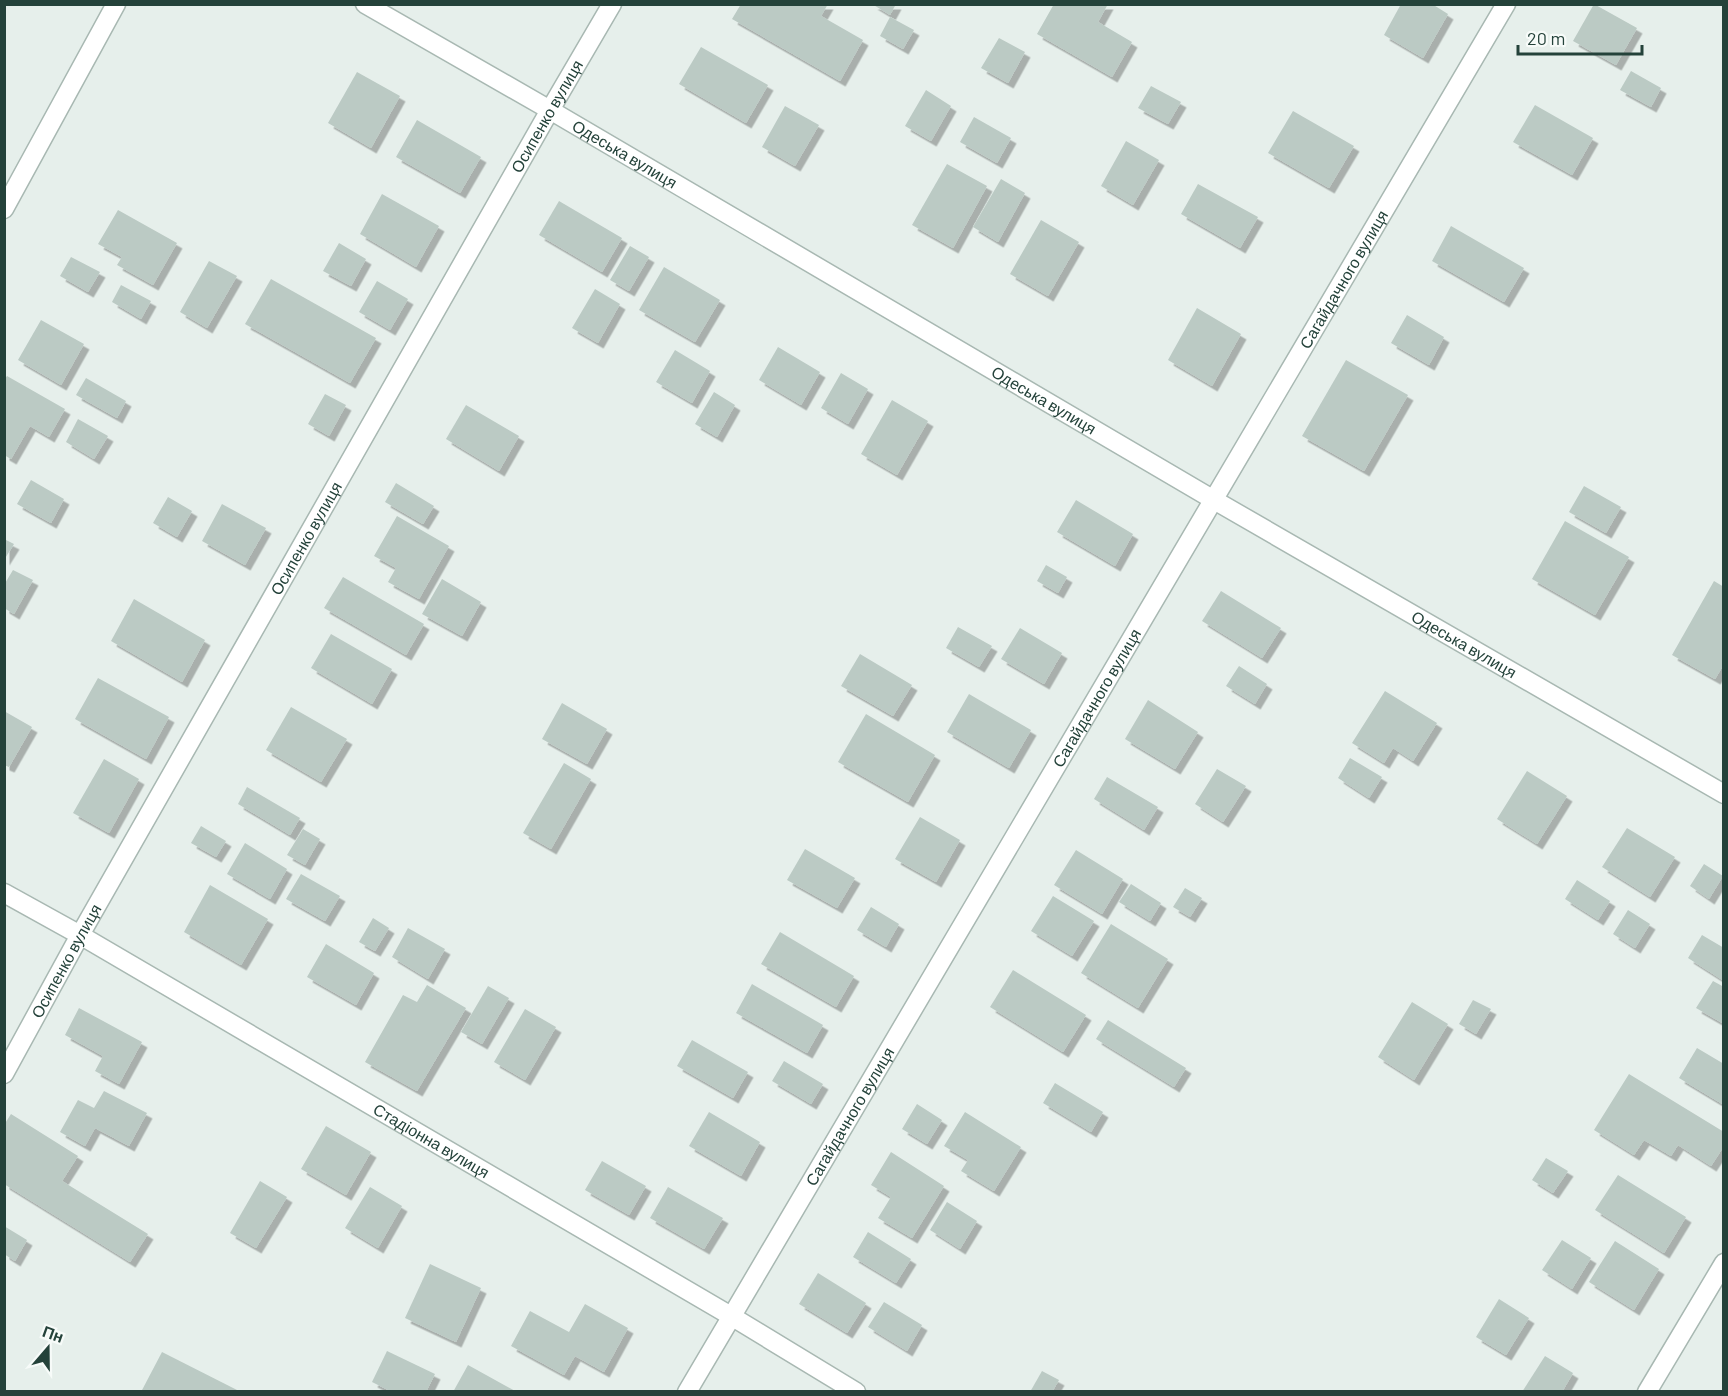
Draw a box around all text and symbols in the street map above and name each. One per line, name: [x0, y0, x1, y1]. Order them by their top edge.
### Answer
scale bar: [1518, 18, 1642, 56]
text: 20 m: [1527, 27, 1565, 49]
street label: Осипенко вулиця: [506, 56, 586, 176]
street label: Одеська вулиця: [569, 115, 681, 192]
street label: Сагайдачного вулиця: [1295, 206, 1391, 352]
street label: Одеська вулиця: [988, 362, 1100, 438]
street label: Осипенко вулиця: [266, 478, 345, 598]
street label: Одеська вулиця: [1408, 606, 1520, 681]
street label: Сагайдачного вулиця: [1048, 625, 1144, 770]
street label: Осипенко вулиця: [27, 900, 105, 1021]
street label: Сагайдачного вулиця: [801, 1044, 897, 1189]
street label: Стадіонна вулиця: [370, 1099, 493, 1182]
north arrow: [18, 1318, 78, 1378]
text: Пн: [40, 1321, 66, 1346]

